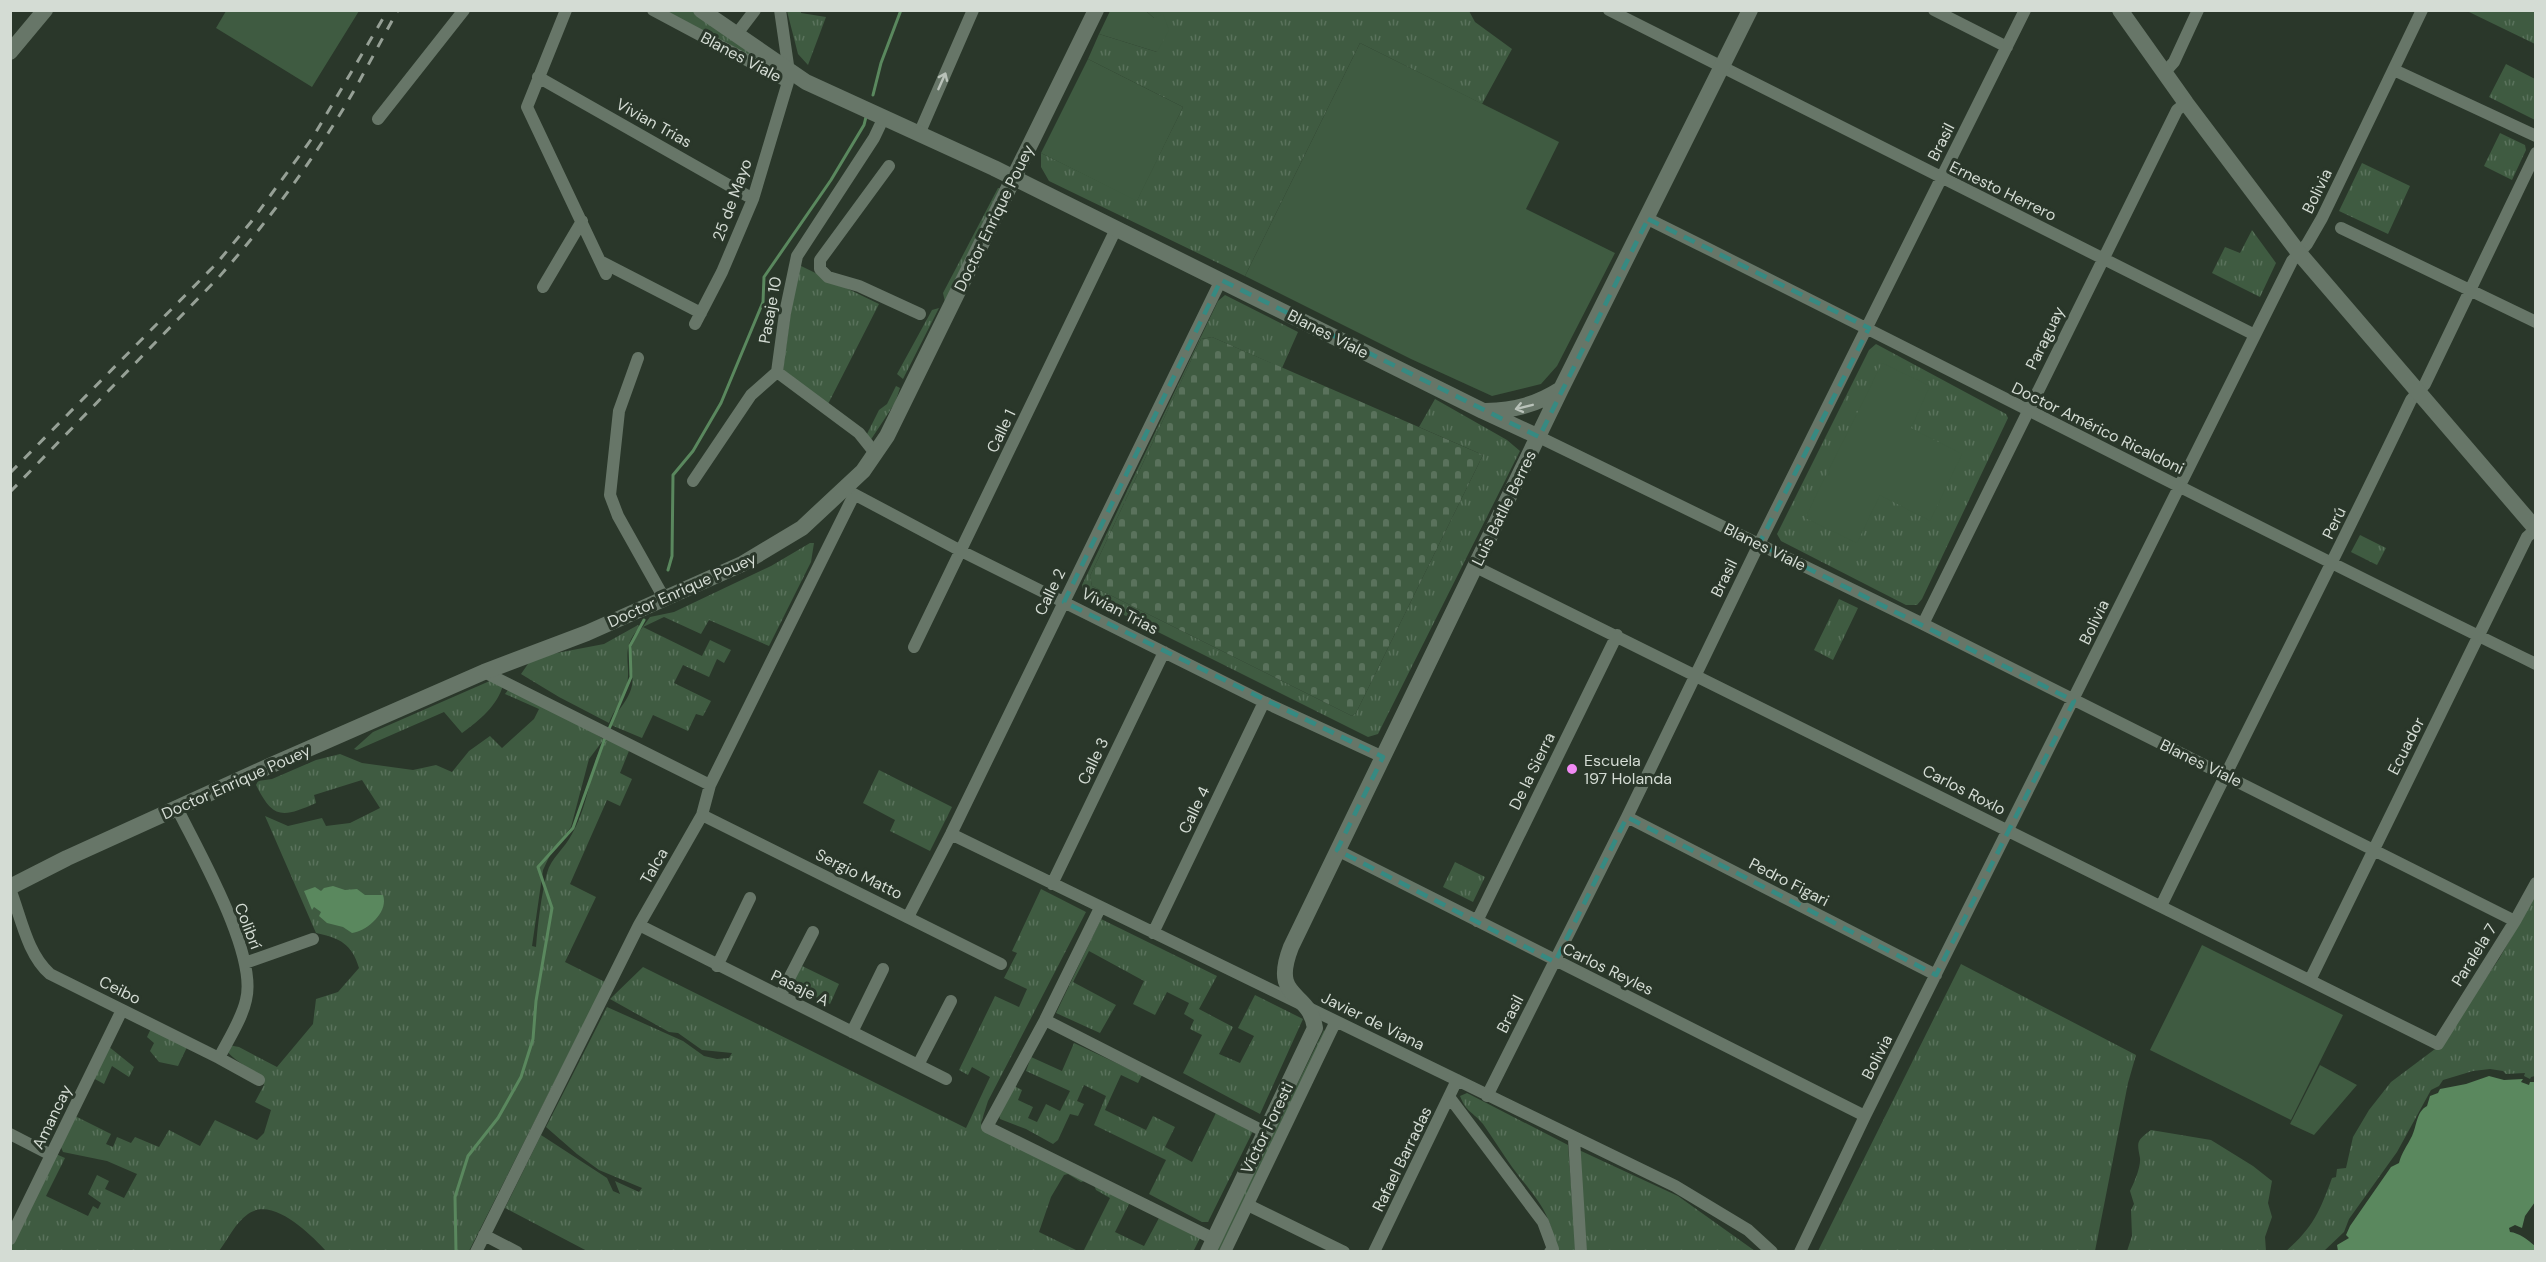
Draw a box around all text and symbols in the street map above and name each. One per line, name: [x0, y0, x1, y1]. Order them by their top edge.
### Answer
street label: Blanes Viale: [697, 27, 785, 87]
one-way arrow: [937, 72, 948, 90]
street label: Vivian Trias: [612, 94, 696, 152]
street label: Brasil: [1923, 120, 1959, 164]
street label: Doctor Enrique Pouey: [949, 141, 1039, 295]
street label: 25 de Mayo: [707, 156, 757, 244]
street label: Ernesto Herrero: [1946, 156, 2060, 226]
street label: Bolivia: [2297, 165, 2337, 217]
street label: Pasaje 10: [754, 275, 786, 345]
street label: Paraguay: [2021, 303, 2069, 373]
street label: Blanes Viale: [1284, 305, 1372, 363]
street label: Doctor Américo Ricaldoni: [2008, 377, 2188, 479]
one-way arrow: [1515, 402, 1534, 413]
street label: Calle 1: [982, 406, 1020, 456]
street label: Luis Batlle Berres: [1467, 447, 1541, 569]
street label: Perú: [2317, 504, 2351, 542]
street label: Blanes Viale: [1721, 518, 1809, 576]
street label: Doctor Enrique Pouey: [604, 548, 760, 632]
street label: Brasil: [1706, 556, 1742, 600]
street label: Calle 2: [1030, 565, 1070, 619]
street label: Vivian Trias: [1078, 583, 1162, 639]
street label: Bolivia: [2074, 596, 2114, 648]
street label: Ecuador: [2383, 714, 2429, 778]
street label: De la Sierra: [1504, 729, 1560, 813]
street label: Calle 3: [1073, 734, 1113, 788]
street label: Blanes Viale: [2157, 734, 2245, 792]
street label: Doctor Enrique Pouey: [158, 740, 314, 824]
place label: Escuela 197 Holanda: [1584, 750, 1672, 789]
street label: Carlos Roxlo: [1919, 760, 2009, 820]
marker: Escuela 197 Holanda: [1565, 762, 1579, 776]
street label: Calle 4: [1174, 783, 1215, 837]
street label: Talca: [635, 844, 673, 888]
street label: Sergio Matto: [812, 844, 906, 904]
street label: Pedro Figari: [1745, 853, 1833, 911]
street label: Colibrí: [230, 900, 267, 953]
street label: Paralela 7: [2447, 920, 2501, 990]
street label: Carlos Reyles: [1559, 938, 1657, 1000]
street label: Pasaje A: [767, 965, 833, 1011]
street label: Ceibo: [96, 971, 144, 1009]
street label: Javier de Viana: [1318, 987, 1428, 1055]
street label: Brasil: [1492, 992, 1528, 1036]
street label: Bolivia: [1857, 1031, 1897, 1083]
street label: Víctor Foresti: [1236, 1079, 1298, 1177]
street label: Amancay: [27, 1081, 77, 1153]
street label: Rafael Barradas: [1367, 1103, 1437, 1215]

